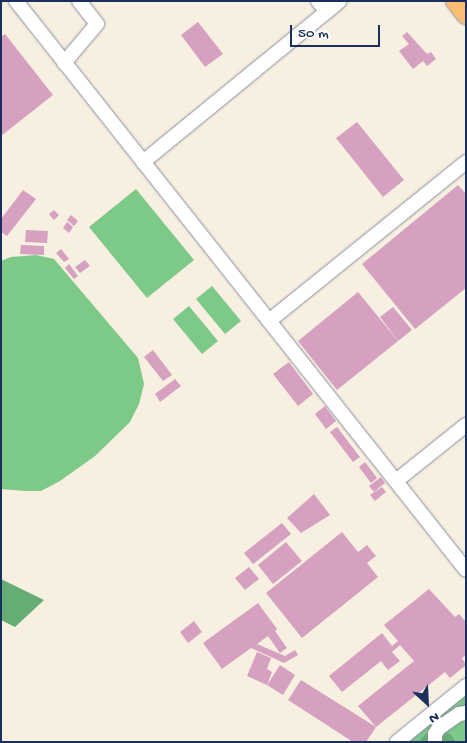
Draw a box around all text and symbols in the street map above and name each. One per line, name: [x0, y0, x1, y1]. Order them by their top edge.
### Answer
scale bar: [292, 15, 382, 47]
text: 50 m: [298, 25, 329, 43]
north arrow: [402, 678, 452, 728]
text: N: [426, 707, 441, 727]

